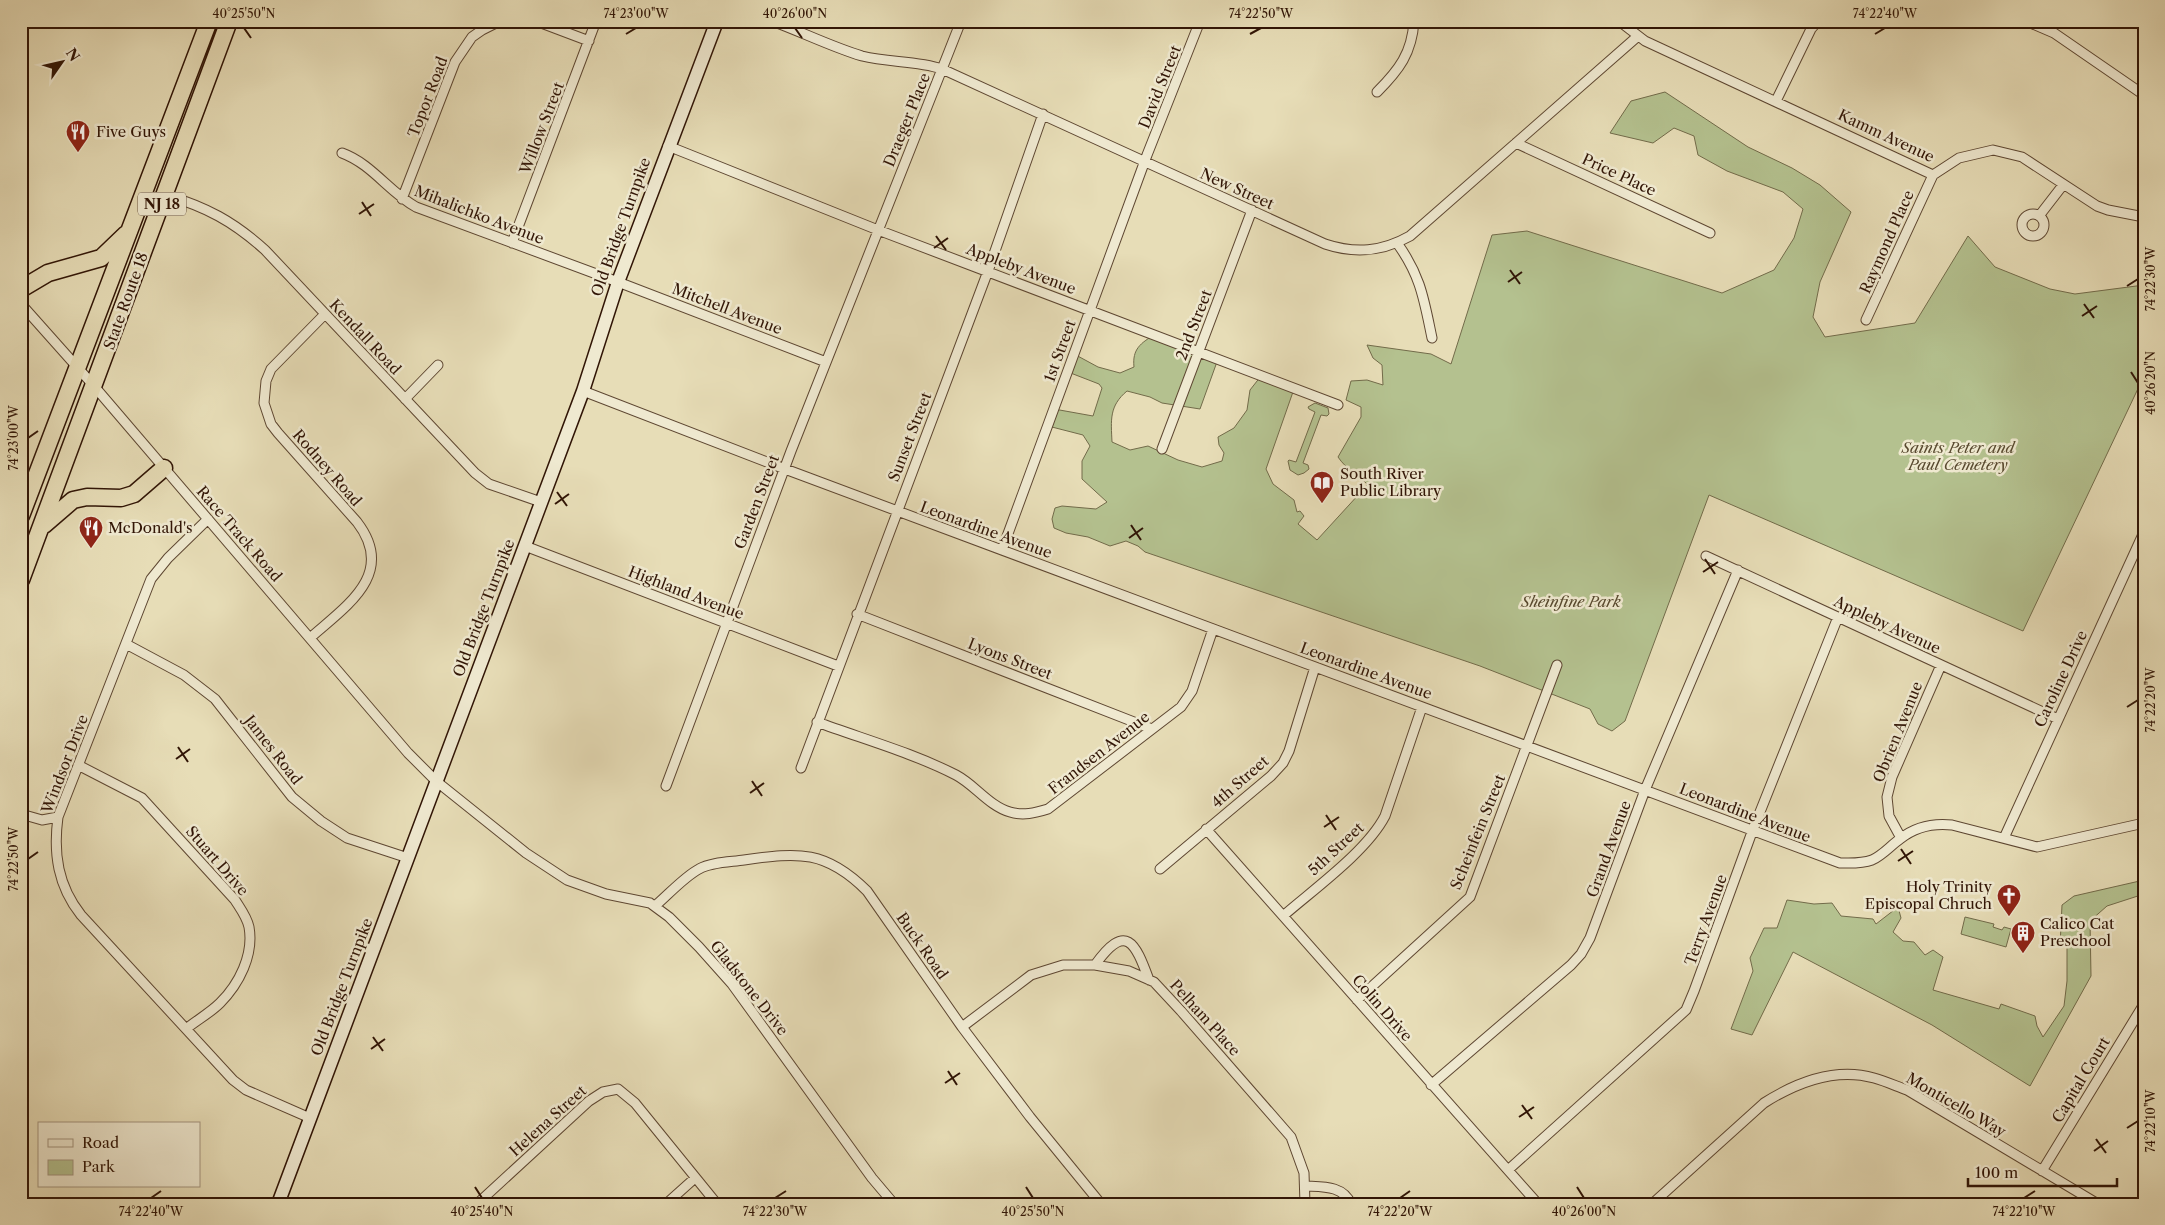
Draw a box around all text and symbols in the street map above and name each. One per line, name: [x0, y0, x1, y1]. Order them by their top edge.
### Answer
text: 40°25'50"N: [213, 6, 276, 21]
text: 74°23'00"W: [603, 6, 669, 21]
text: 40°26'00"N: [763, 6, 827, 21]
text: 74°22'50"W: [1229, 6, 1294, 21]
text: 74°22'40"W: [1853, 6, 1918, 21]
north arrow: [38, 38, 88, 88]
street label: David Street: [1134, 42, 1185, 131]
text: N: [62, 45, 84, 65]
street label: Topor Road: [404, 54, 452, 140]
street label: Draeger Place: [879, 70, 934, 170]
street label: Willow Street: [515, 78, 568, 177]
street label: Kamm Avenue: [1835, 105, 1937, 166]
restaurant icon: Five Guys: [65, 119, 91, 153]
place label: Five Guys: [96, 122, 166, 141]
street label: Price Place: [1579, 149, 1659, 200]
street label: Old Bridge Turnpike: [587, 155, 654, 299]
street label: New Street: [1197, 164, 1278, 213]
street label: Mihalichko Avenue: [412, 181, 547, 248]
street label: Raymond Place: [1855, 187, 1918, 296]
road number: NJ 18: [138, 192, 186, 215]
street label: Appleby Avenue: [963, 239, 1079, 298]
text: 74°22'30"W: [2143, 246, 2158, 311]
street label: State Route 18: [99, 250, 152, 352]
street label: Mitchell Avenue: [669, 279, 785, 338]
street label: 2nd Street: [1171, 286, 1216, 363]
street label: Kendall Road: [326, 295, 405, 378]
street label: 1st Street: [1040, 317, 1080, 384]
text: 40°26'20"N: [2143, 351, 2158, 415]
street label: Sunset Street: [884, 389, 936, 484]
text: 74°23'00"W: [6, 405, 21, 471]
street label: Rodney Road: [289, 425, 366, 510]
park label: Saints Peter and Paul Cemetery: [1901, 438, 2016, 474]
street label: Garden Street: [730, 451, 783, 552]
place label: South River Public Library: [1340, 464, 1442, 500]
library icon: South River Public Library: [1309, 470, 1335, 504]
street label: Race Track Road: [193, 482, 286, 585]
street label: Leonardine Avenue: [918, 497, 1055, 562]
restaurant icon: McDonald's: [78, 515, 104, 549]
place label: McDonald's: [108, 518, 193, 537]
street label: Old Bridge Turnpike: [448, 536, 519, 679]
street label: Highland Avenue: [626, 562, 747, 623]
street label: Appleby Avenue: [1830, 591, 1944, 658]
park label: Sheinfine Park: [1520, 592, 1621, 611]
street label: Caroline Drive: [2030, 627, 2091, 730]
street label: Lyons Street: [965, 634, 1056, 684]
street label: Leonardine Avenue: [1298, 638, 1435, 703]
text: 74°22'20"W: [2143, 667, 2158, 732]
street label: Obrien Avenue: [1869, 679, 1926, 785]
street label: Frandsen Avenue: [1044, 707, 1153, 798]
street label: James Road: [239, 710, 306, 788]
street label: Windsor Drive: [37, 712, 92, 817]
street label: 4th Street: [1207, 751, 1273, 812]
street label: Scheinfein Street: [1446, 771, 1510, 892]
street label: Leonardine Avenue: [1677, 779, 1813, 846]
street label: Grand Avenue: [1582, 798, 1635, 900]
street label: 5th Street: [1304, 818, 1368, 879]
street label: Stuart Drive: [182, 822, 253, 899]
text: 74°22'50"W: [6, 826, 21, 891]
street label: Terry Avenue: [1680, 872, 1731, 968]
place label: Holy Trinity Episcopal Chruch: [1865, 877, 1993, 913]
church icon: Holy Trinity Episcopal Chruch: [1996, 883, 2022, 917]
street label: Buck Road: [893, 909, 952, 983]
place label: Calico Cat Preschool: [2040, 914, 2115, 950]
street label: Old Bridge Turnpike: [306, 915, 377, 1058]
building icon: Calico Cat Preschool: [2010, 920, 2036, 954]
street label: Gladstone Drive: [706, 936, 792, 1039]
street label: Colin Drive: [1348, 970, 1416, 1045]
street label: Pelham Place: [1166, 976, 1245, 1060]
street label: Capital Court: [2048, 1033, 2114, 1126]
street label: Monticello Way: [1903, 1068, 2010, 1141]
street label: Helena Street: [505, 1081, 591, 1160]
text: 74°22'10"W: [2143, 1089, 2158, 1152]
legend: [38, 1122, 200, 1188]
text: Road: [82, 1133, 119, 1152]
scale bar: [1968, 1155, 2116, 1187]
text: Park: [82, 1157, 116, 1176]
text: 100 m: [1975, 1163, 2018, 1182]
text: 74°22'40"W: [119, 1204, 184, 1219]
text: 40°25'40"N: [451, 1204, 513, 1219]
text: 74°22'30"W: [743, 1204, 808, 1219]
text: 40°25'50"N: [1002, 1204, 1065, 1219]
text: 74°22'20"W: [1368, 1204, 1433, 1219]
text: 40°26'00"N: [1552, 1204, 1616, 1219]
text: 74°22'10"W: [1993, 1204, 2056, 1219]

